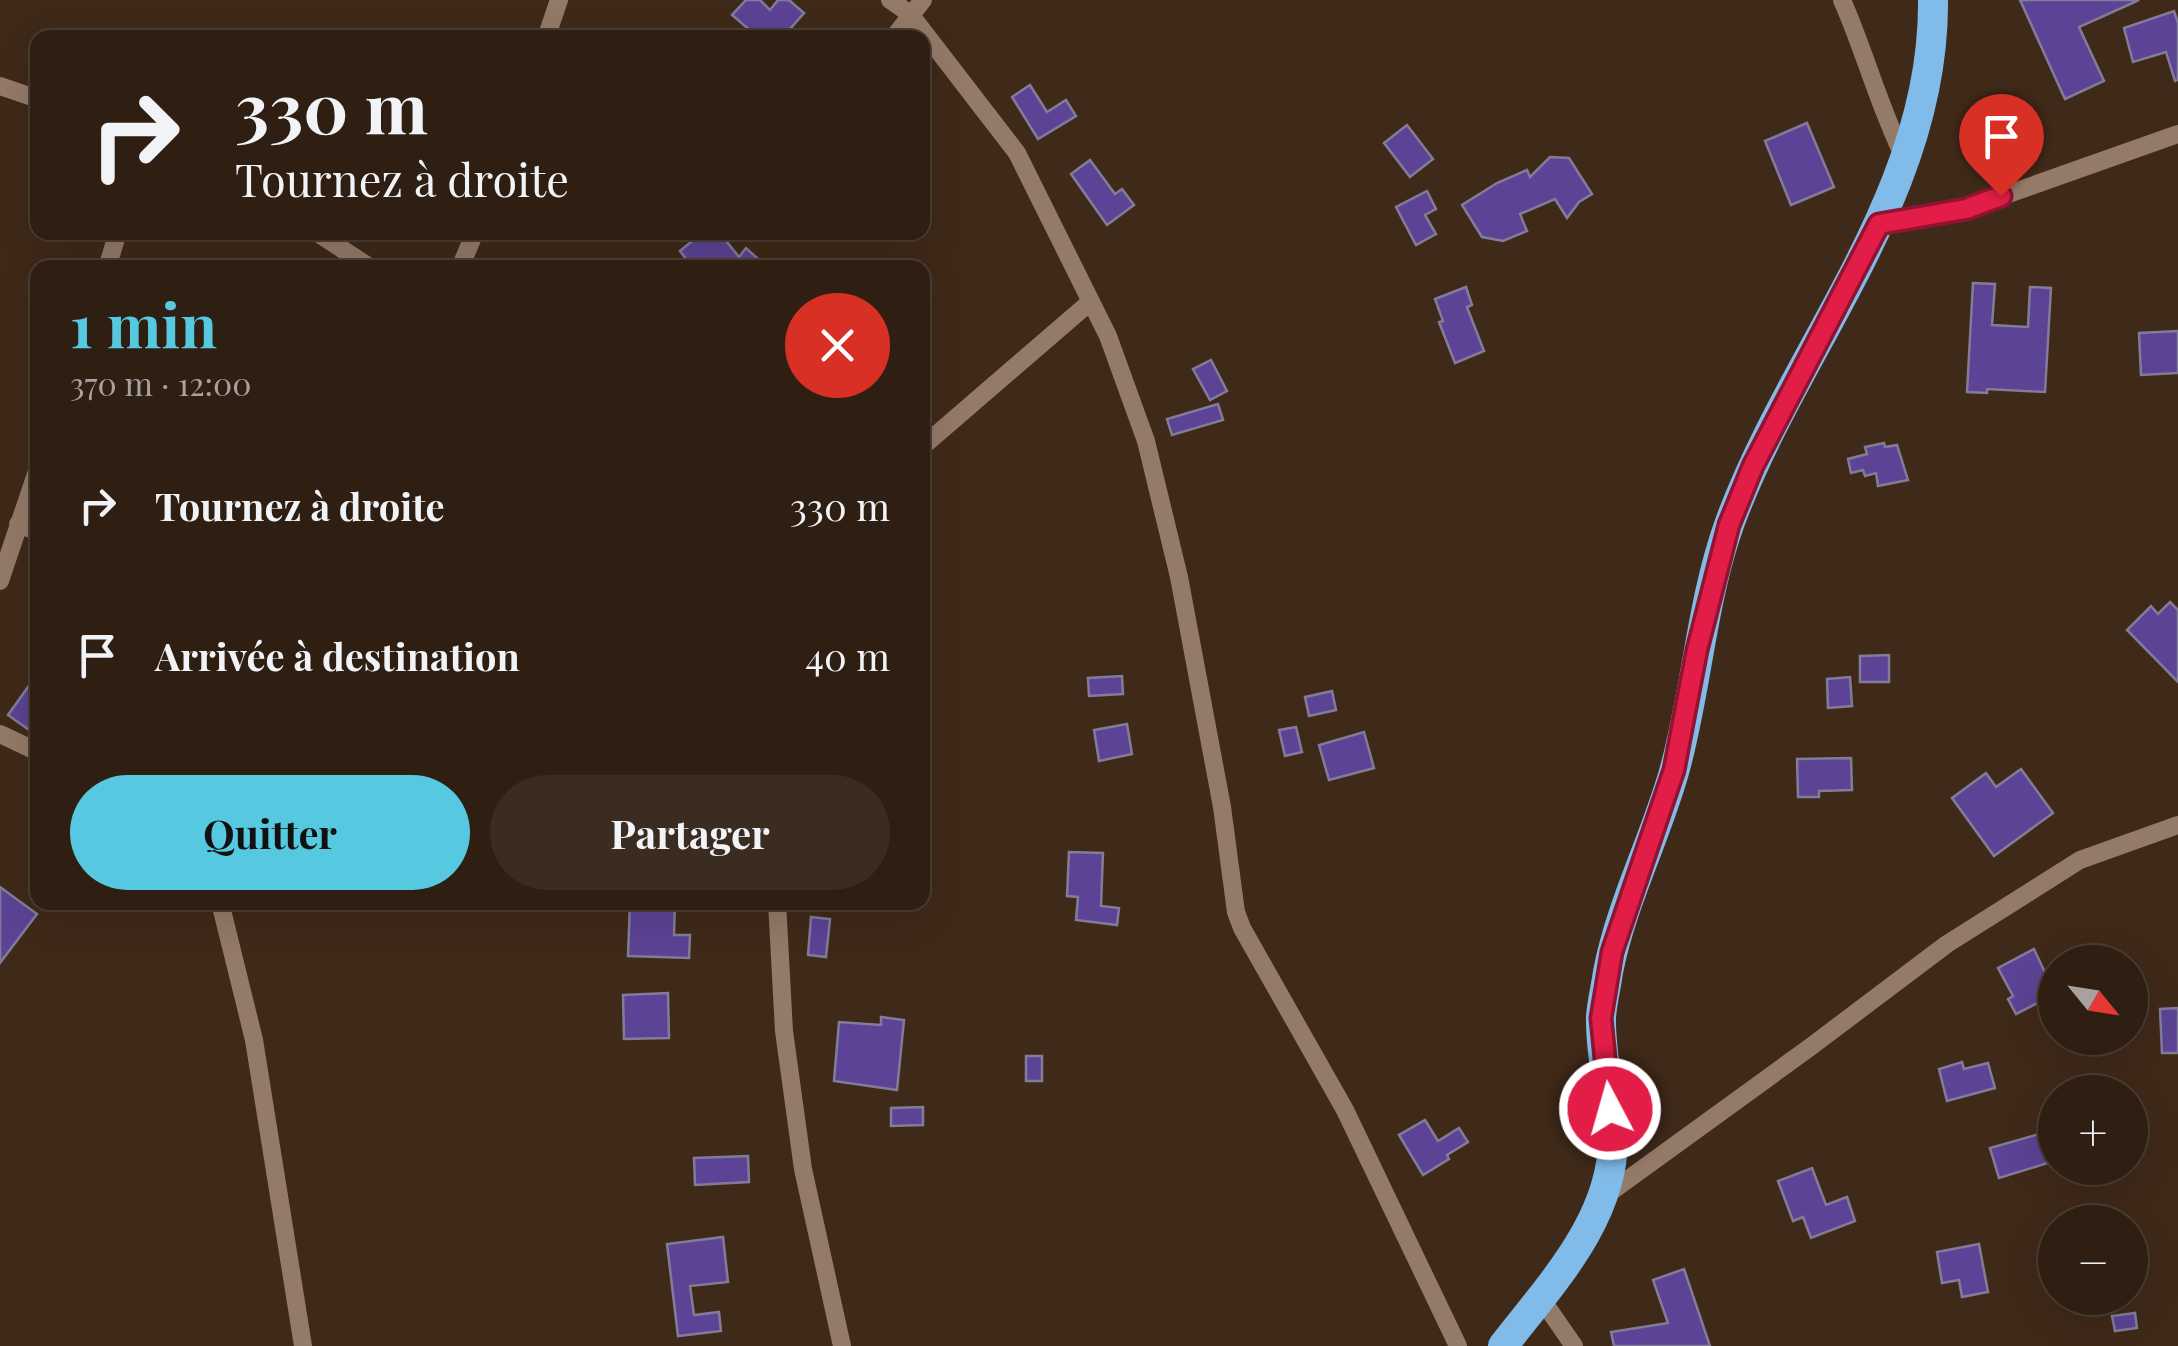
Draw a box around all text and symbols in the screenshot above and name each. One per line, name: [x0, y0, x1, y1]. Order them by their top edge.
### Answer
text: 330 m: [235, 58, 428, 152]
icon: right: [70, 70, 200, 200]
pin: [1959, 94, 2044, 197]
icon: arrive: [1974, 109, 2029, 164]
text: Tournez à droite: [235, 148, 569, 208]
text: 1 min: [70, 283, 217, 363]
button: close: [785, 293, 890, 398]
text: 370 m · 12:00: [70, 361, 251, 404]
icon: right: [70, 478, 125, 533]
text: Tournez à droite: [155, 480, 445, 531]
text: 330 m: [790, 480, 890, 531]
icon: arrive: [70, 628, 125, 683]
text: Arrivée à destination: [155, 630, 520, 681]
text: 40 m: [805, 630, 890, 681]
button: Quitter: [70, 775, 470, 890]
button: Partager: [490, 775, 890, 890]
north arrow: [2038, 945, 2148, 1055]
map controls: [2038, 945, 2148, 1315]
position arrow: [1558, 1057, 1662, 1161]
button: +: [2038, 1075, 2148, 1185]
button: −: [2038, 1205, 2148, 1315]

